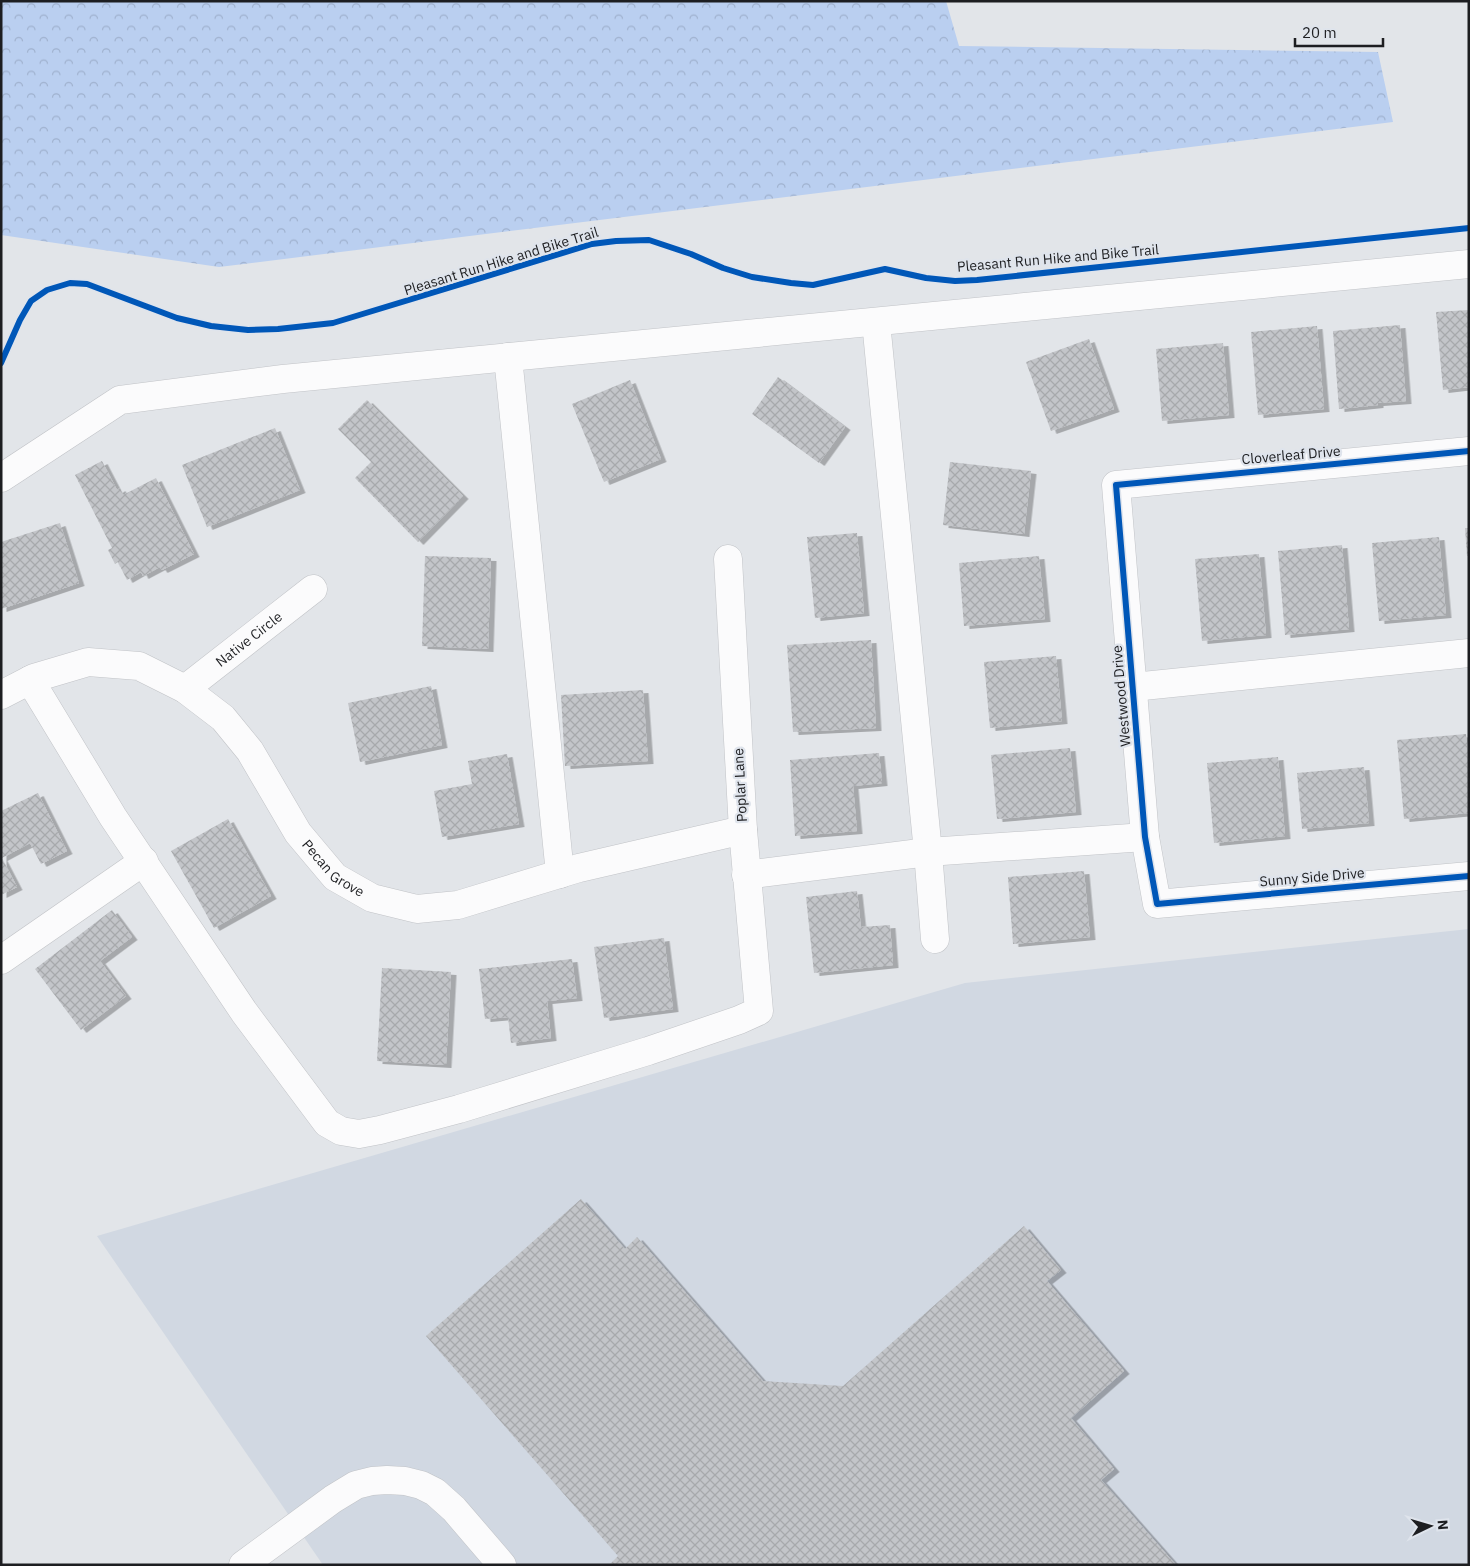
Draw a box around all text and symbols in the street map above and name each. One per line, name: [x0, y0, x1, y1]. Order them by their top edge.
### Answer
scale bar: [1295, 15, 1382, 47]
text: 20 m: [1302, 23, 1337, 42]
street label: Pleasant Run Hike and Bike Trail: [402, 223, 601, 299]
street label: Pleasant Run Hike and Bike Trail: [956, 240, 1160, 276]
street label: Cloverleaf Drive: [1241, 442, 1341, 468]
street label: Native Circle: [212, 607, 286, 671]
street label: Westwood Drive: [1108, 644, 1134, 748]
street label: Poplar Lane: [729, 747, 751, 822]
street label: Pecan Grove: [298, 836, 368, 901]
street label: Sunny Side Drive: [1259, 863, 1366, 891]
north arrow: [1405, 1501, 1455, 1551]
text: N: [1434, 1519, 1452, 1531]

